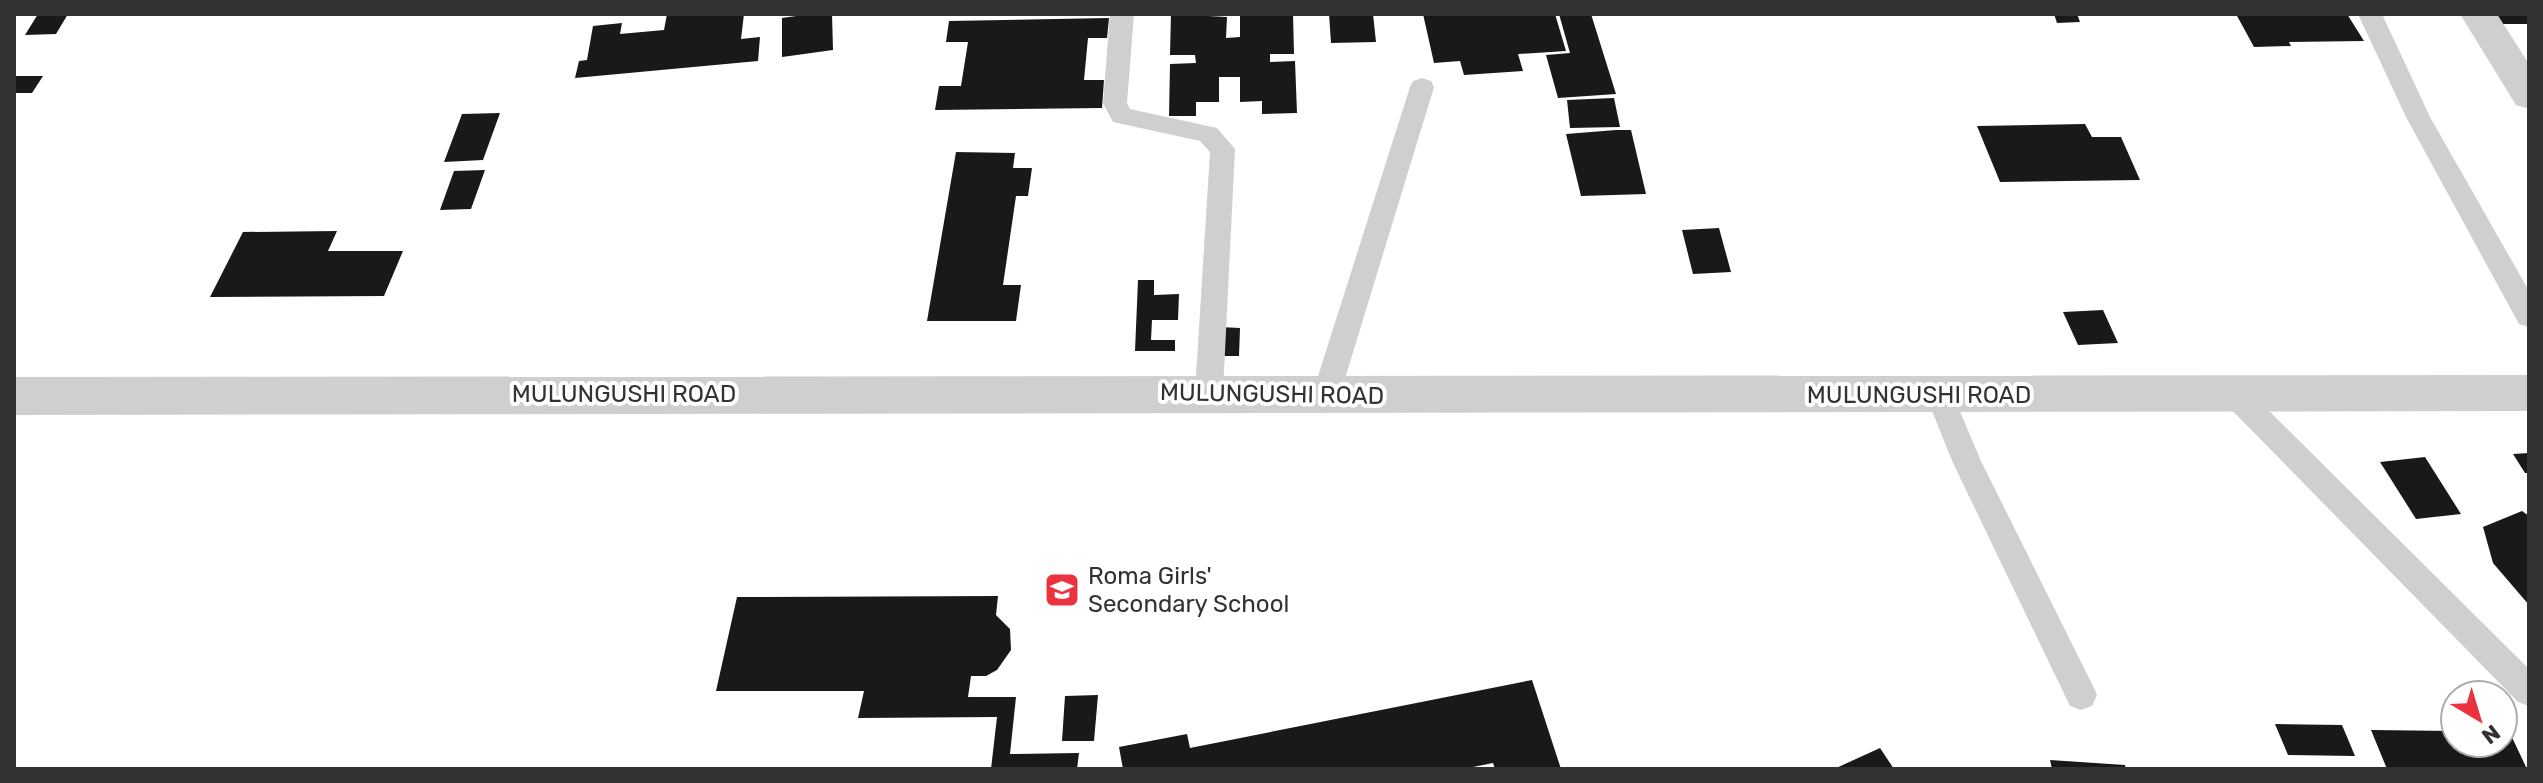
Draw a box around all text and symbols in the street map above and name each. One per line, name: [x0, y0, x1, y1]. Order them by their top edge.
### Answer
street label: MULUNGUSHI ROAD: [1160, 378, 1384, 410]
street label: MULUNGUSHI ROAD: [512, 380, 736, 408]
street label: MULUNGUSHI ROAD: [1807, 381, 2031, 409]
place label: Roma Girls' Secondary School: [1088, 562, 1289, 618]
school or university icon: Roma Girls' Secondary School: [1043, 571, 1081, 609]
north arrow: [2439, 679, 2519, 759]
text: N: [2476, 719, 2506, 750]

